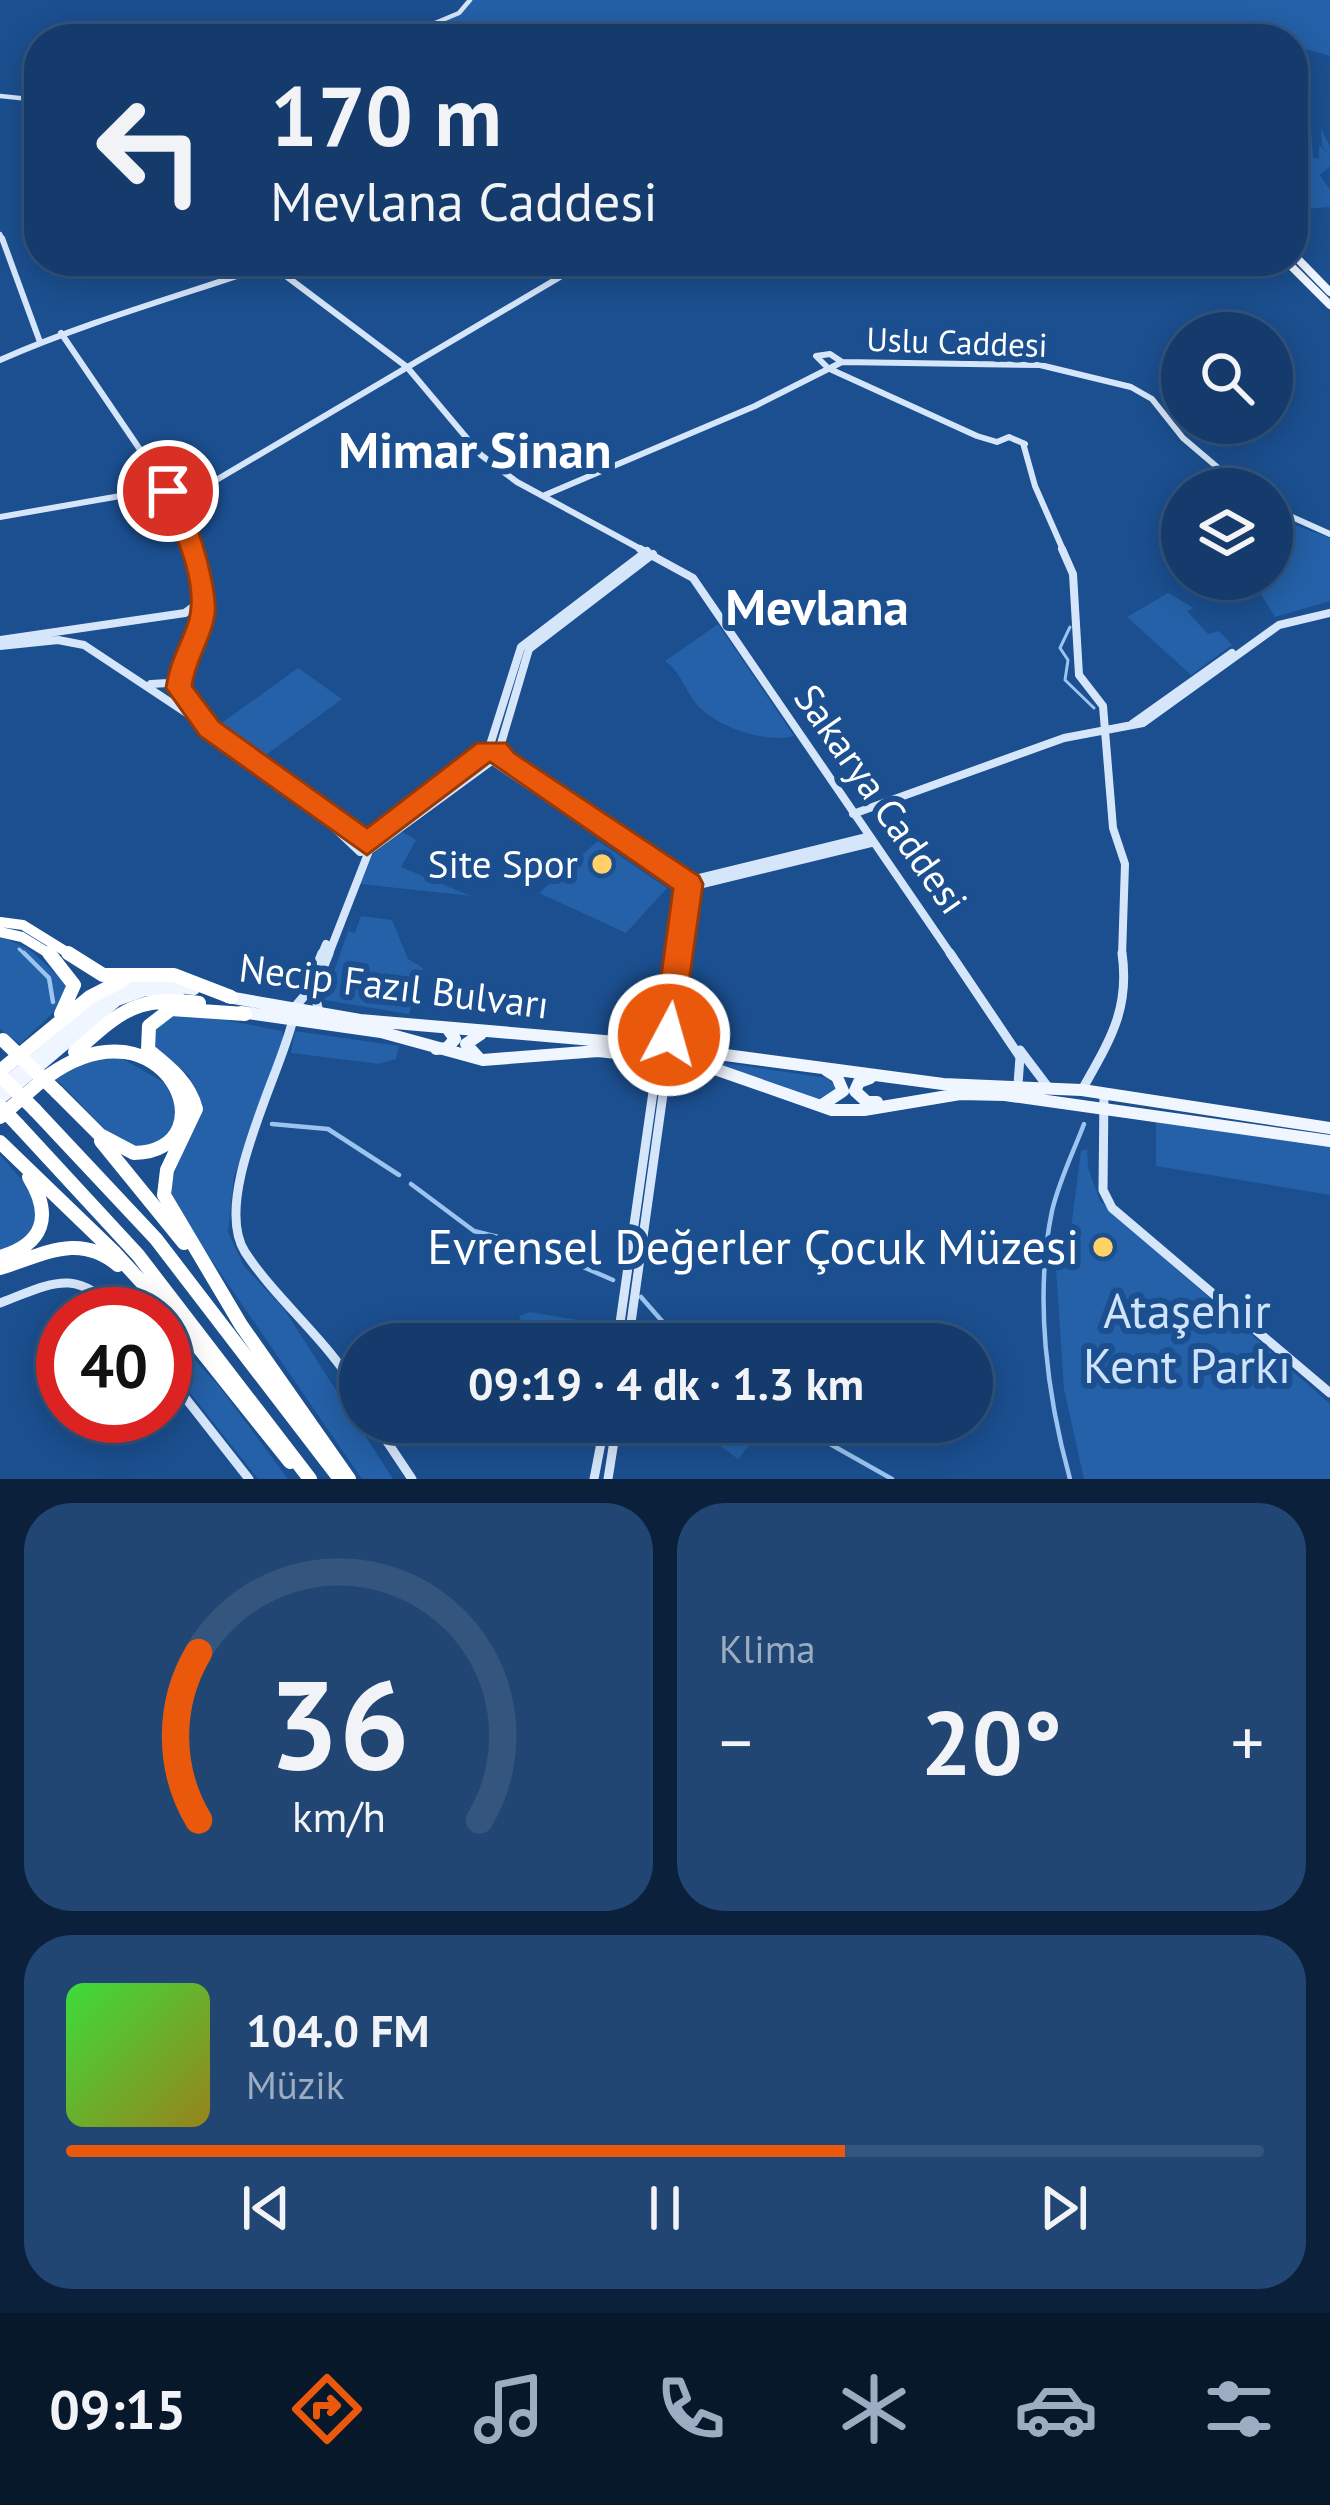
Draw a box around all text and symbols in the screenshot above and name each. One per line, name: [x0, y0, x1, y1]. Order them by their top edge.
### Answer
text: 170 m: [270, 60, 502, 169]
icon: left: [72, 72, 228, 228]
text: Mevlana Caddesi: [270, 166, 658, 236]
map controls: [1161, 312, 1293, 600]
button: search: [1161, 312, 1293, 444]
street label: Uslu Caddesi: [866, 317, 1048, 366]
district label: Mimar Sinan: [338, 416, 612, 482]
pin: [117, 440, 219, 542]
icon: arrive: [135, 458, 201, 524]
button: layers: [1161, 468, 1293, 600]
district label: Mevlana: [725, 573, 909, 639]
street label: Sakarya Caddesi: [783, 674, 979, 923]
place label: Site Spor: [428, 838, 578, 889]
marker: Site Spor: [589, 851, 615, 877]
street label: Necip Fazıl Bulvarı: [236, 941, 552, 1030]
position arrow: [606, 972, 732, 1098]
place label: Evrensel Değerler Çocuk Müzesi: [427, 1215, 1079, 1277]
marker: Evrensel Değerler Çocuk Müzesi: [1090, 1234, 1116, 1260]
park label: Ataşehir Kent Parkı: [1083, 1279, 1291, 1396]
speed limit sign: 40: [36, 1287, 192, 1443]
text: 09:19 · 4 dk · 1.3 km: [468, 1354, 864, 1412]
text: Klima: [719, 1623, 816, 1674]
text: 36: [268, 1642, 409, 1803]
text: 20°: [921, 1683, 1062, 1800]
text: −: [719, 1699, 752, 1784]
text: +: [1231, 1699, 1264, 1784]
text: km/h: [291, 1788, 386, 1844]
text: 104.0 FM: [246, 2001, 429, 2059]
text: Müzik: [246, 2059, 344, 2110]
icon: previous: [233, 2175, 299, 2241]
icon: pause: [632, 2175, 698, 2241]
icon: next: [1031, 2175, 1097, 2241]
icon: directions: [285, 2367, 369, 2451]
icon: music: [467, 2367, 551, 2451]
icon: phone: [649, 2367, 733, 2451]
icon: climate: [832, 2367, 916, 2451]
icon: car: [1014, 2367, 1098, 2451]
icon: filters: [1197, 2367, 1281, 2451]
text: 09:15: [49, 2374, 186, 2444]

